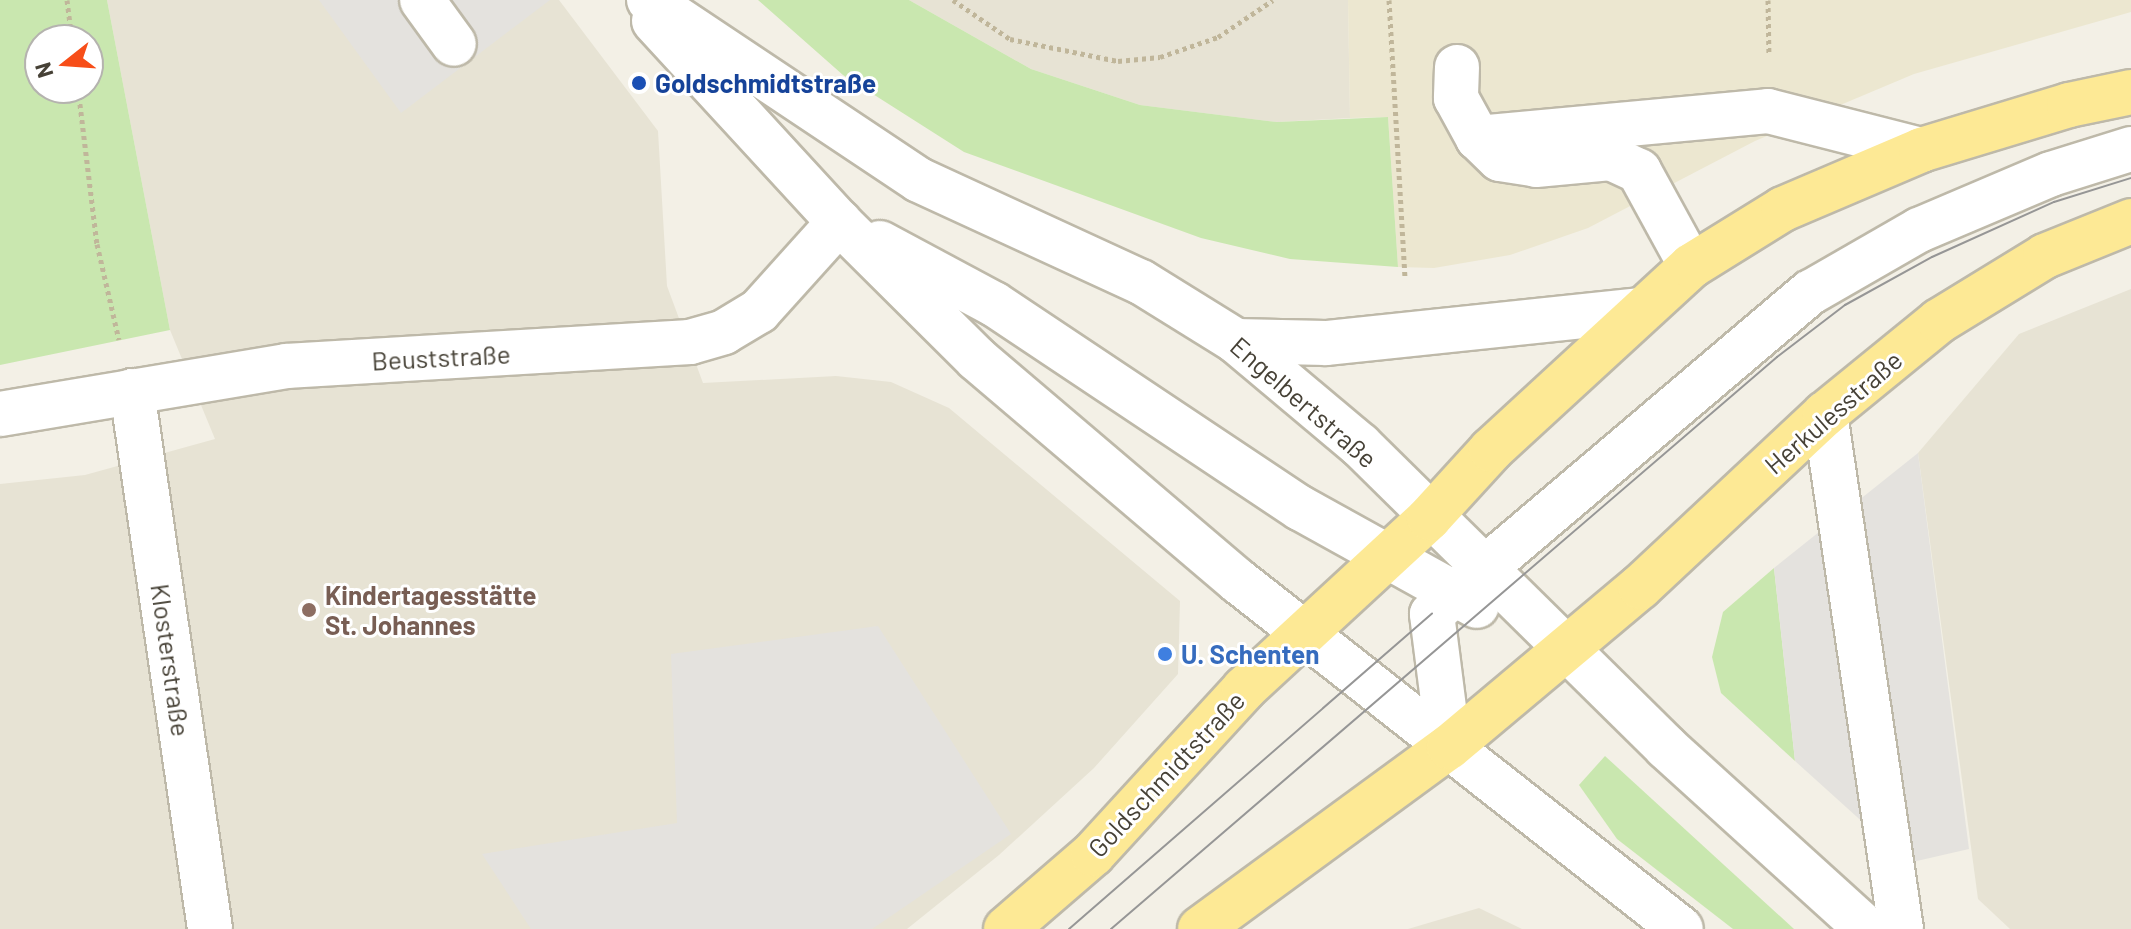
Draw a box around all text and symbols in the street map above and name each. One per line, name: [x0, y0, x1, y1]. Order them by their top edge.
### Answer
north arrow: [24, 24, 104, 104]
text: N: [28, 60, 58, 81]
place label: Goldschmidtstraße: [655, 67, 876, 99]
marker: Goldschmidtstraße: [630, 74, 648, 92]
street label: Engelbertstraße: [1224, 330, 1384, 474]
street label: Beuststraße: [371, 338, 511, 376]
street label: Herkulesstraße: [1758, 344, 1908, 480]
place label: Kindertagesstätte St. Johannes: [325, 579, 536, 640]
street label: Klosterstraße: [145, 582, 197, 738]
marker: Kindertagesstätte St. Johannes: [300, 601, 318, 619]
place label: U. Schenten: [1181, 638, 1320, 670]
marker: U. Schenten: [1156, 645, 1174, 663]
street label: Goldschmidtstraße: [1081, 685, 1251, 863]

